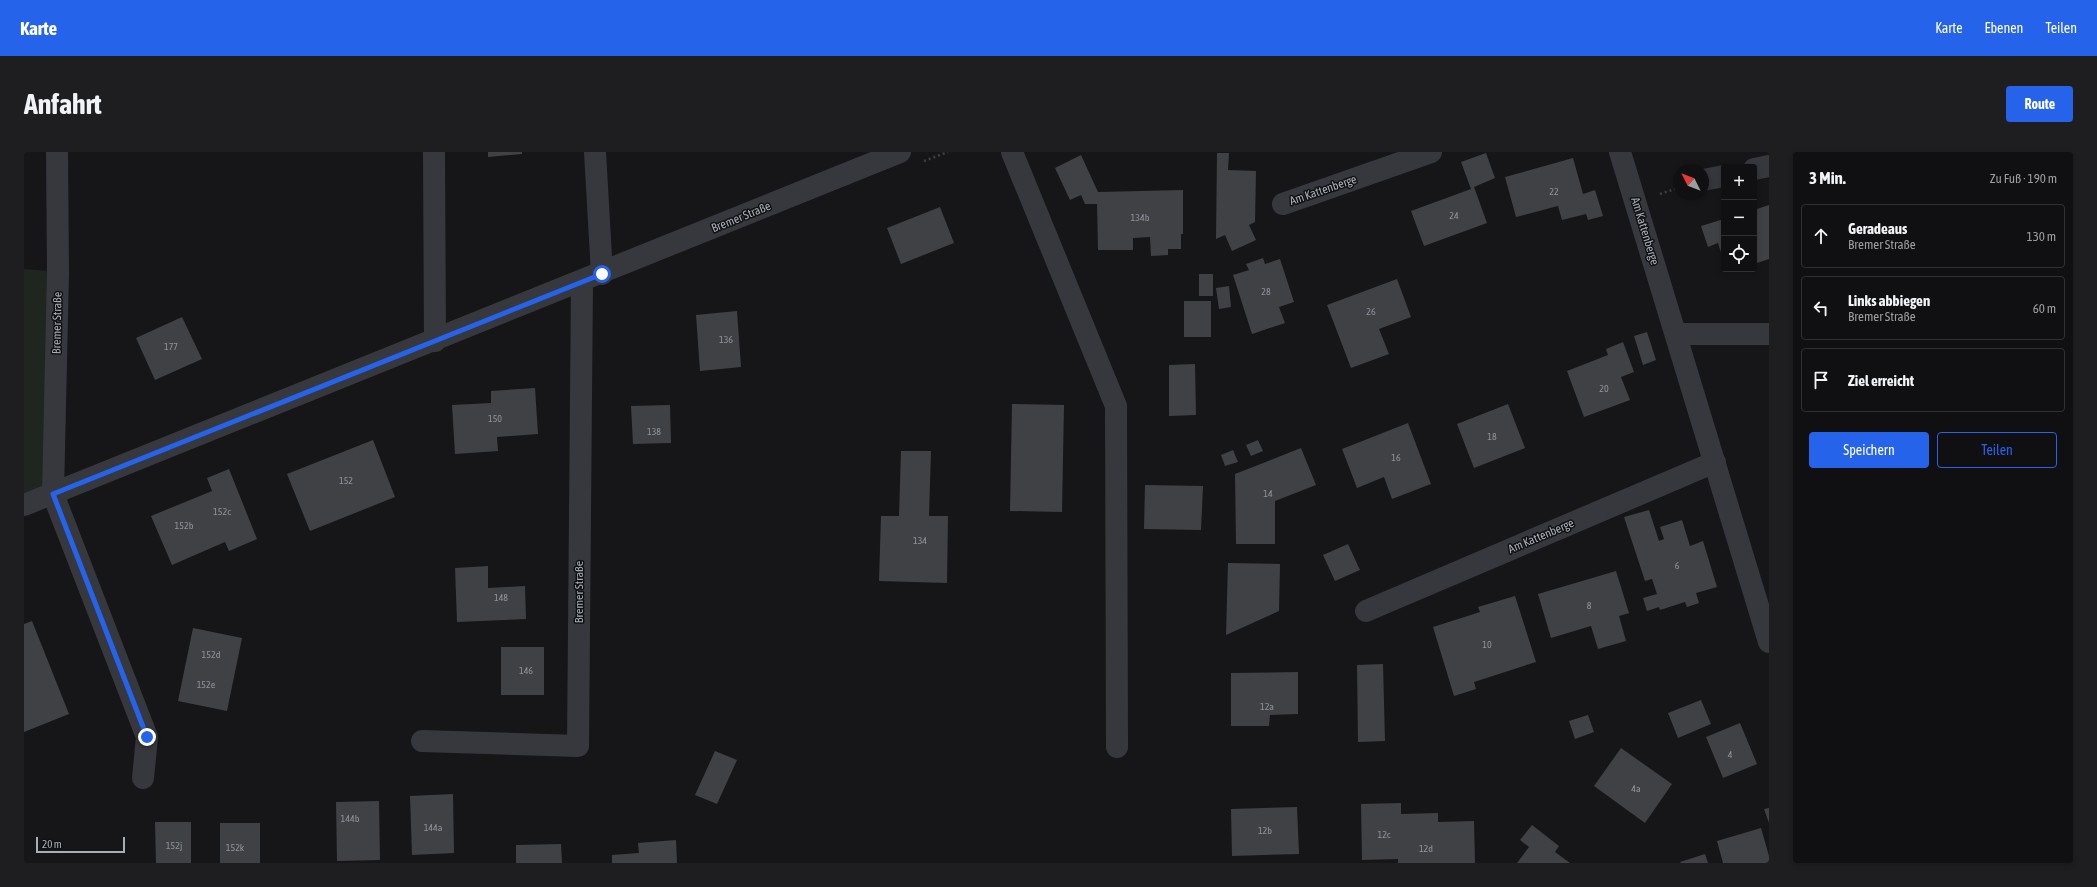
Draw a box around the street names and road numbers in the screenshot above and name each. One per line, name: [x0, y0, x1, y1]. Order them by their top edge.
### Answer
street label: Am Kattenberge: [1288, 172, 1358, 208]
street label: Am Kattenberge: [1628, 195, 1662, 267]
street label: Bremer Straße: [709, 199, 773, 235]
street label: Bremer Straße: [49, 292, 65, 354]
street label: Am Kattenberge: [1506, 516, 1576, 556]
street label: Bremer Straße: [572, 561, 586, 623]

